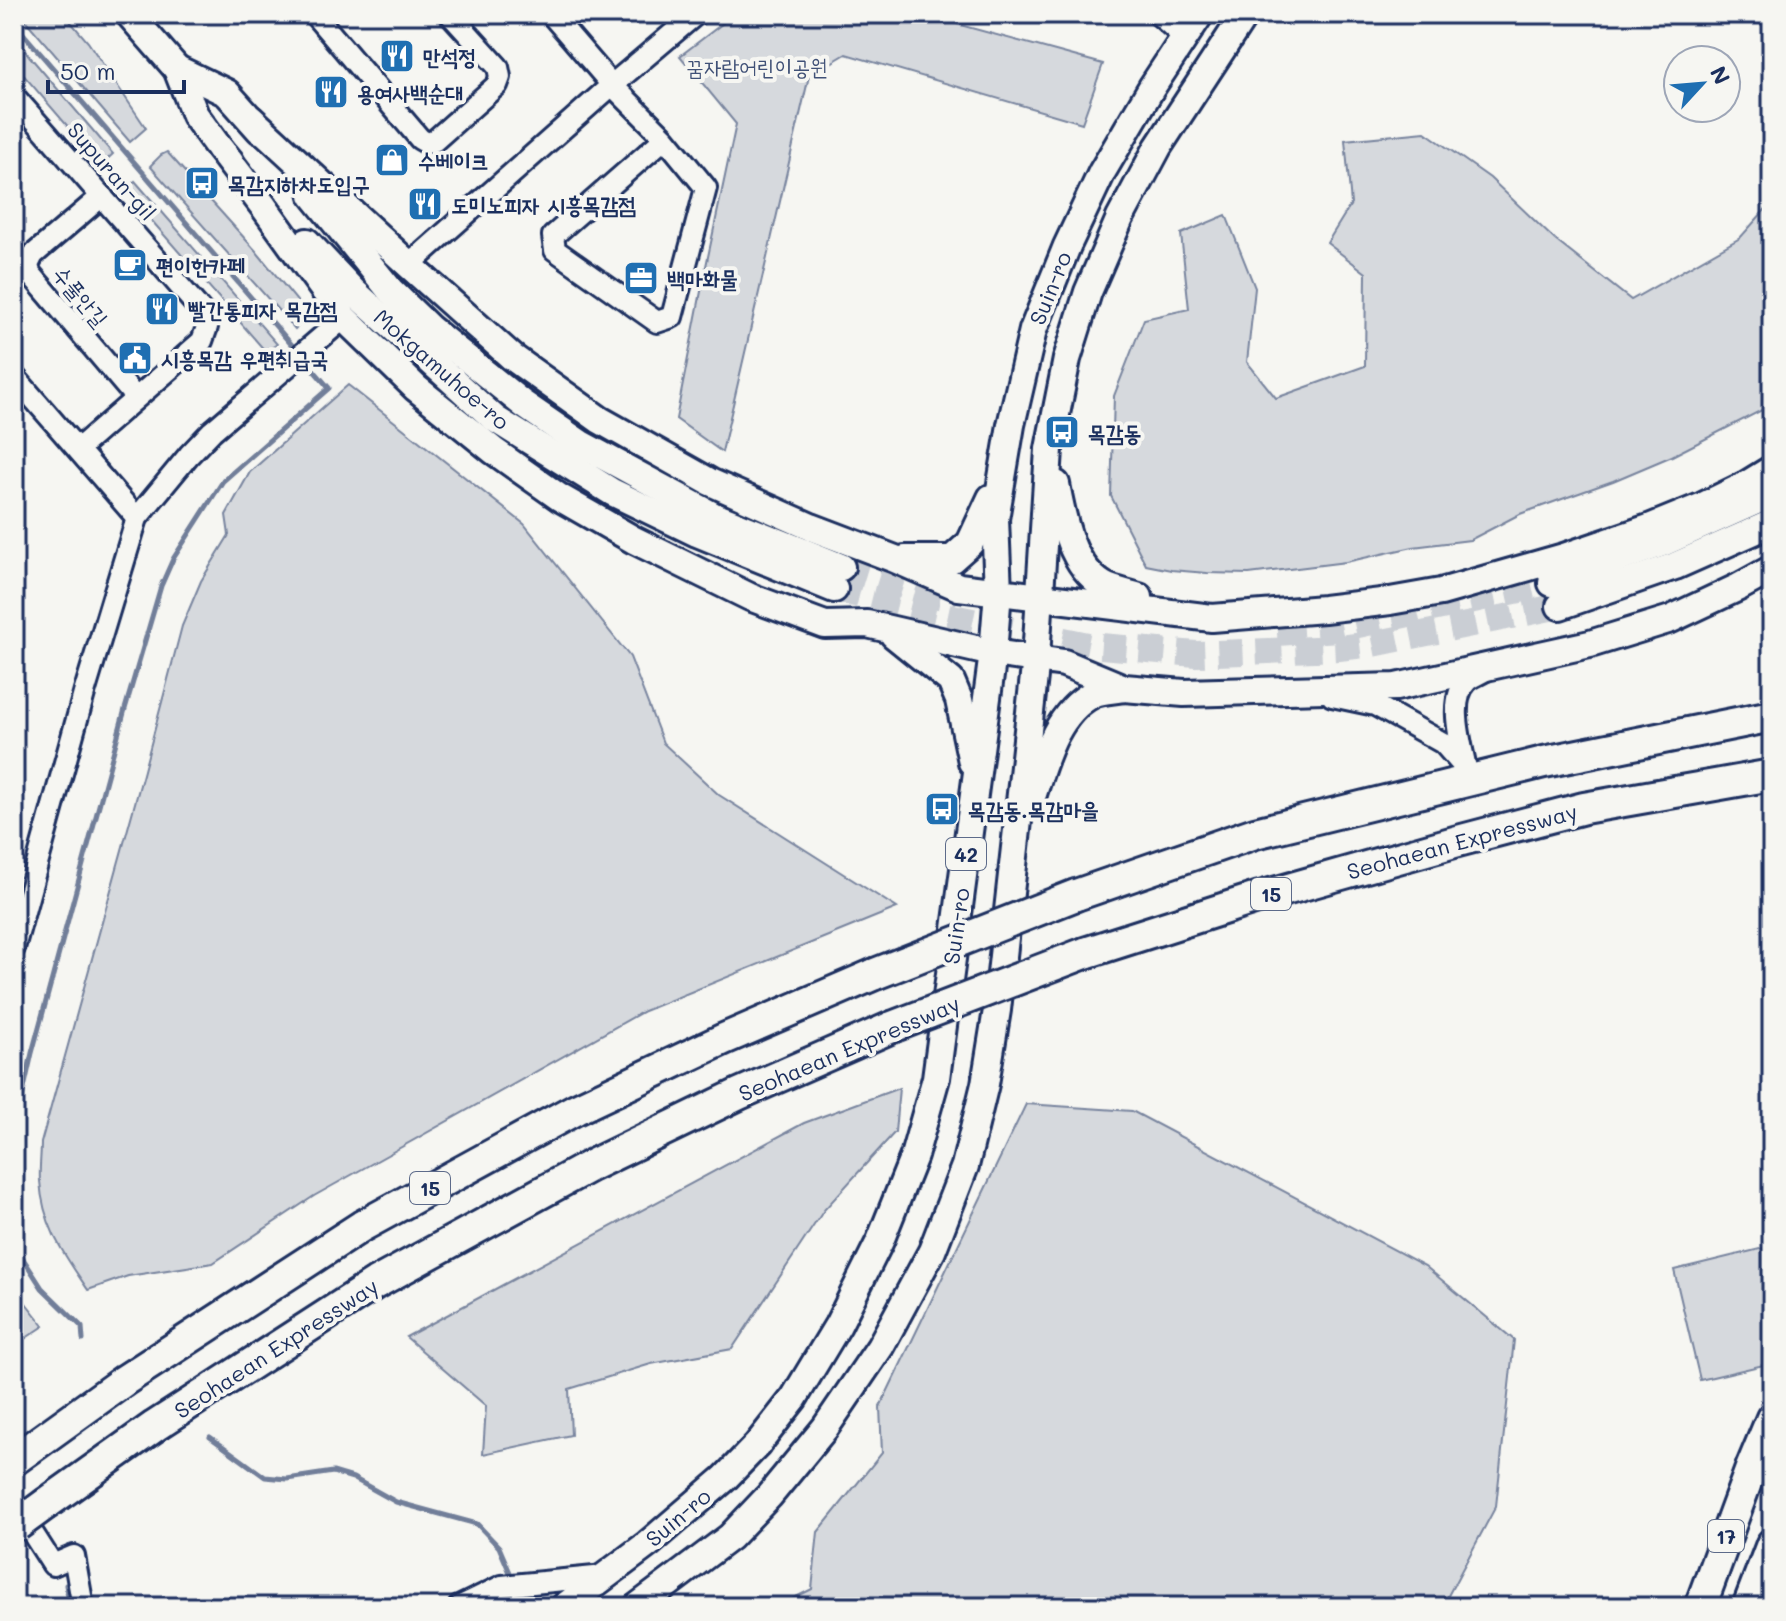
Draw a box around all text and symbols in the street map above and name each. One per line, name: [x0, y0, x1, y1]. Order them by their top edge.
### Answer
restaurant icon: 만석정: [378, 37, 416, 75]
place label: 만석정: [423, 42, 476, 71]
scale bar: [48, 44, 184, 94]
north arrow: [1662, 44, 1742, 124]
park label: 꿈자람어린이공원: [686, 52, 828, 81]
text: 50 m: [60, 55, 116, 86]
text: N: [1704, 61, 1737, 89]
restaurant icon: 용여사백순대: [312, 73, 350, 111]
place label: 용여사백순대: [357, 78, 463, 107]
street label: Supuran-gil: [61, 116, 163, 226]
shop icon: 수베이크: [373, 141, 411, 179]
place label: 수베이크: [418, 146, 489, 175]
bus stop icon: 목감지하차도입구: [183, 164, 221, 202]
place label: 목감지하차도입구: [228, 169, 370, 198]
restaurant icon: 도미노피자 시흥목감점: [406, 185, 444, 223]
place label: 도미노피자 시흥목감점: [451, 190, 636, 219]
cafe icon: 편이한카페: [111, 246, 149, 284]
street label: Suin-ro: [1022, 247, 1078, 329]
place label: 편이한카페: [156, 251, 245, 280]
office icon: 백마화물: [622, 259, 660, 297]
street label: 수풀안길: [47, 260, 115, 333]
place label: 백마화물: [667, 264, 738, 293]
restaurant icon: 빨간통피자 목감점: [143, 290, 181, 328]
place label: 빨간통피자 목감점: [188, 295, 338, 324]
street label: Mokgamuhoe-ro: [368, 302, 516, 436]
public building icon: 시흥목감 우편취급국: [116, 339, 154, 377]
place label: 시흥목감 우편취급국: [161, 344, 328, 373]
bus stop icon: 목감동: [1043, 413, 1081, 451]
place label: 목감동: [1088, 418, 1141, 447]
bus stop icon: 목감동.목감마을: [923, 790, 961, 828]
place label: 목감동.목감마을: [968, 795, 1099, 824]
street label: Seohaean Expressway: [1344, 796, 1580, 886]
road number: 42: [946, 838, 986, 870]
road number: 15: [1251, 878, 1291, 910]
street label: Suin-ro: [936, 886, 976, 966]
street label: Seohaean Expressway: [734, 988, 964, 1108]
road number: 15: [410, 1172, 450, 1204]
street label: Seohaean Expressway: [169, 1271, 383, 1425]
street label: Suin-ro: [639, 1481, 717, 1553]
road number: 17: [1708, 1520, 1744, 1552]

